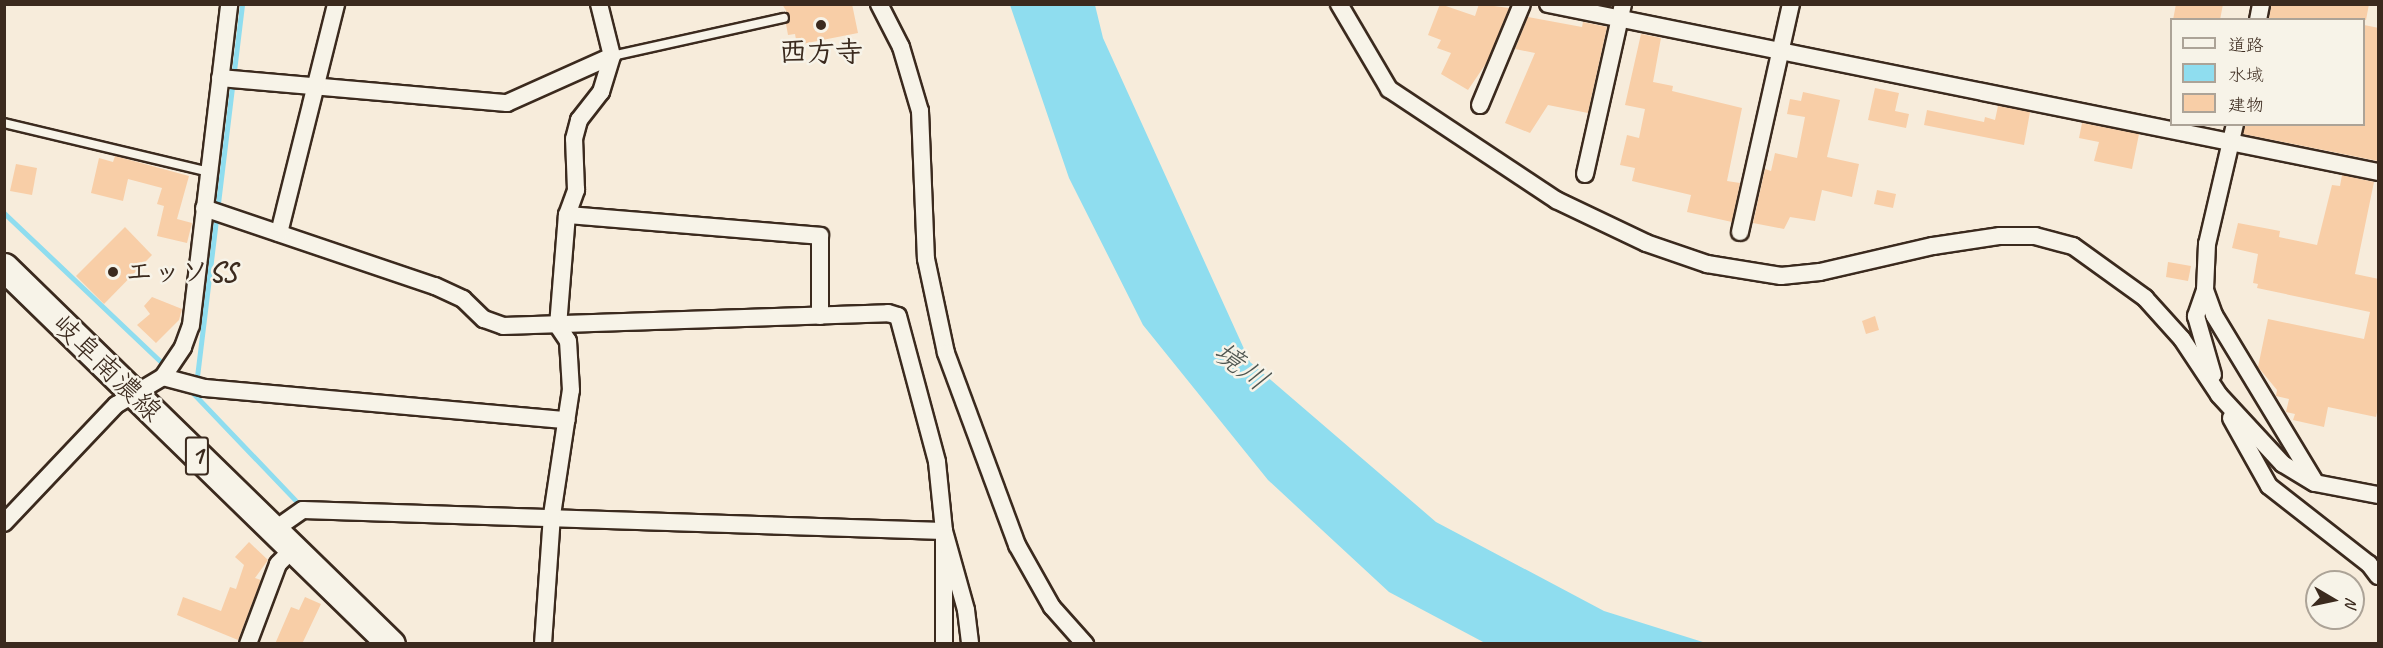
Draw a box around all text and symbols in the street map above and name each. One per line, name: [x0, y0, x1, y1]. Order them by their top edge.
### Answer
marker: 西方寺: [814, 18, 828, 32]
legend: [2170, 18, 2365, 126]
text: 道路: [2228, 34, 2264, 56]
place label: 西方寺: [779, 35, 863, 69]
text: 水域: [2228, 64, 2264, 86]
text: 建物: [2228, 94, 2264, 116]
place label: エッソSS: [125, 255, 237, 289]
marker: エッソSS: [106, 265, 120, 279]
street label: 岐阜南濃線: [45, 307, 169, 429]
water label: 境川: [1206, 334, 1276, 398]
road number: 1: [184, 432, 210, 480]
north arrow: [2305, 570, 2365, 630]
text: N: [2340, 596, 2361, 609]

